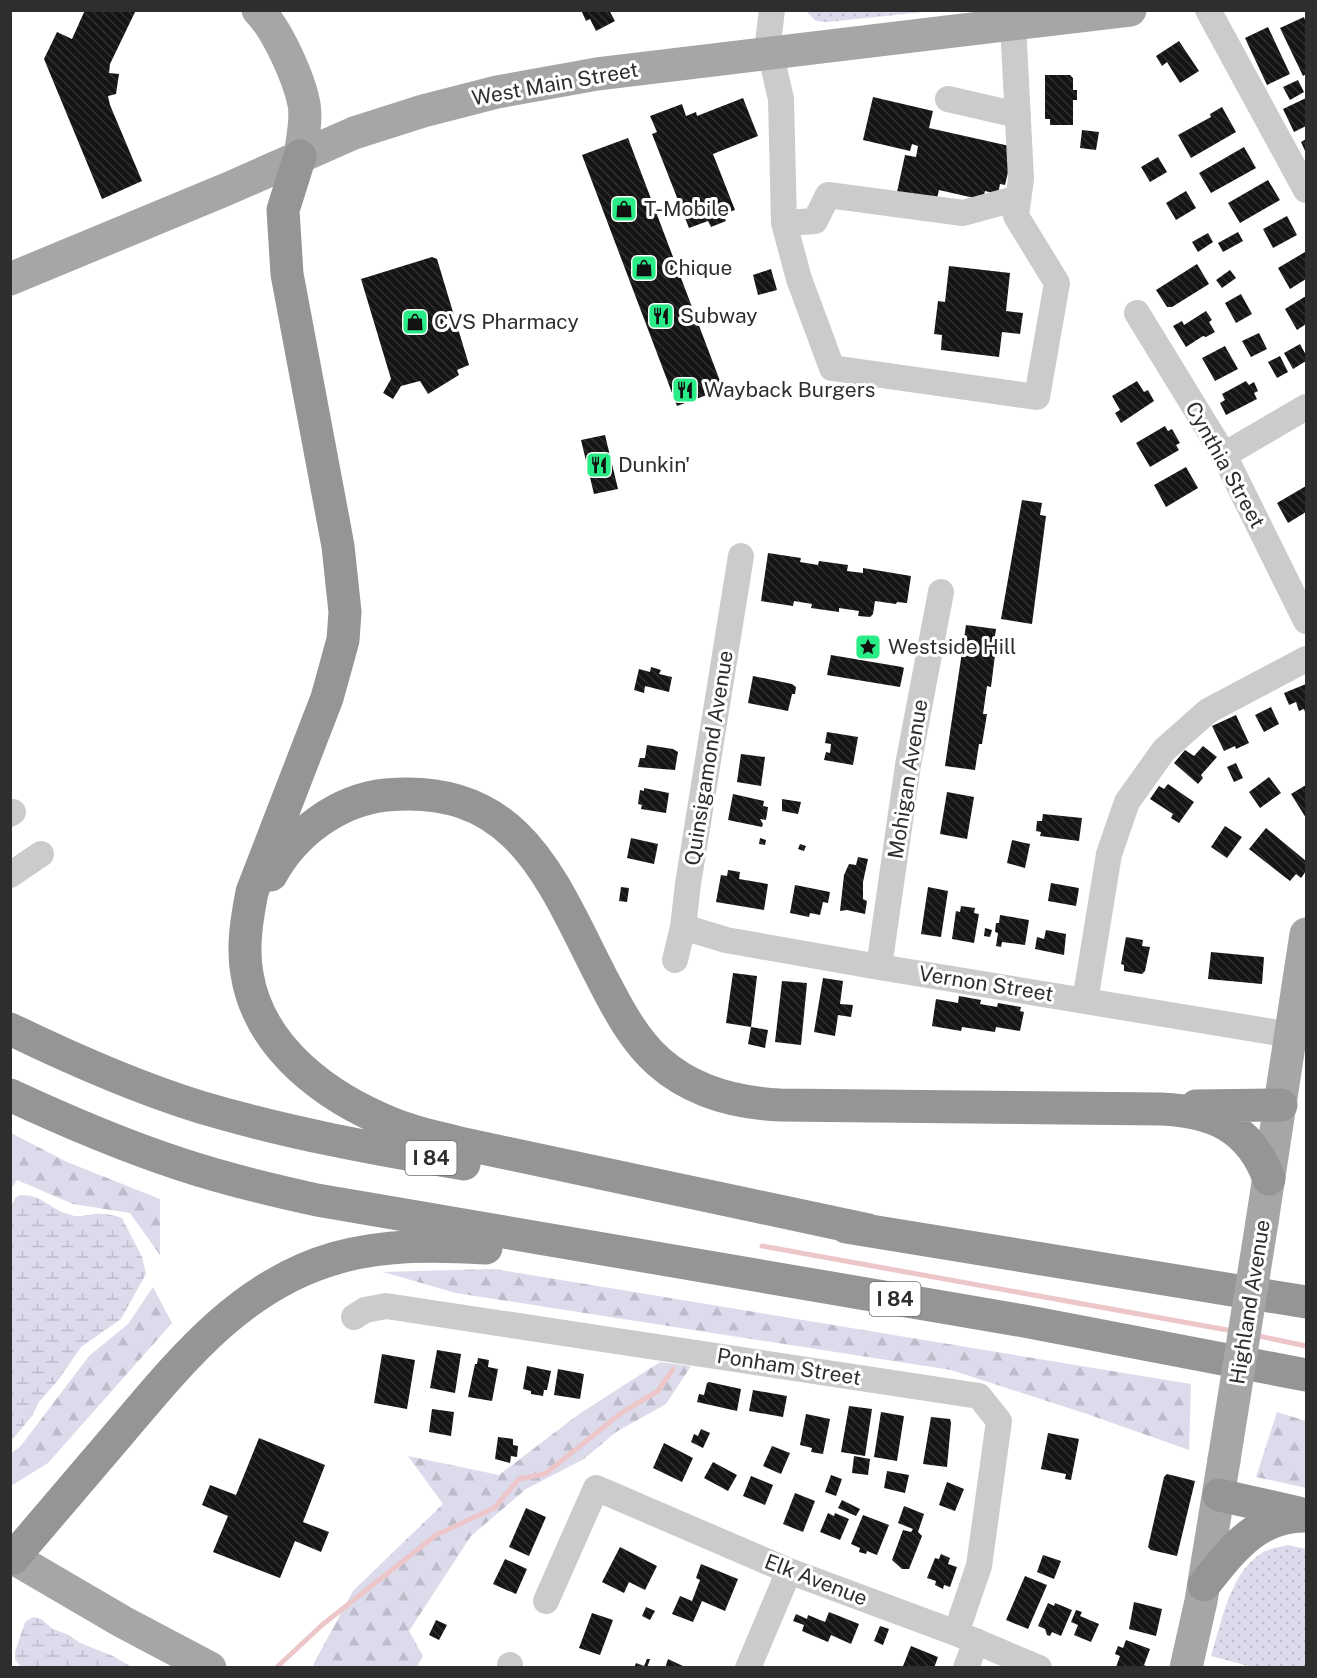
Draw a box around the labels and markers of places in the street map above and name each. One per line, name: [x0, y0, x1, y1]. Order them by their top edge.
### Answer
shop icon: T-Mobile: [609, 194, 639, 224]
place label: T-Mobile: [644, 196, 729, 221]
shop icon: Chique: [629, 253, 659, 283]
place label: Chique: [664, 255, 732, 280]
restaurant icon: Subway: [646, 301, 676, 331]
place label: Subway: [680, 303, 757, 328]
shop icon: CVS Pharmacy: [400, 307, 430, 337]
place label: CVS Pharmacy: [434, 309, 579, 334]
restaurant icon: Wayback Burgers: [670, 375, 700, 405]
place label: Wayback Burgers: [704, 377, 875, 402]
restaurant icon: Dunkin': [584, 450, 614, 480]
place label: Dunkin': [618, 452, 690, 477]
place icon: Westside Hill: [853, 632, 883, 662]
place label: Westside Hill: [888, 634, 1016, 659]

